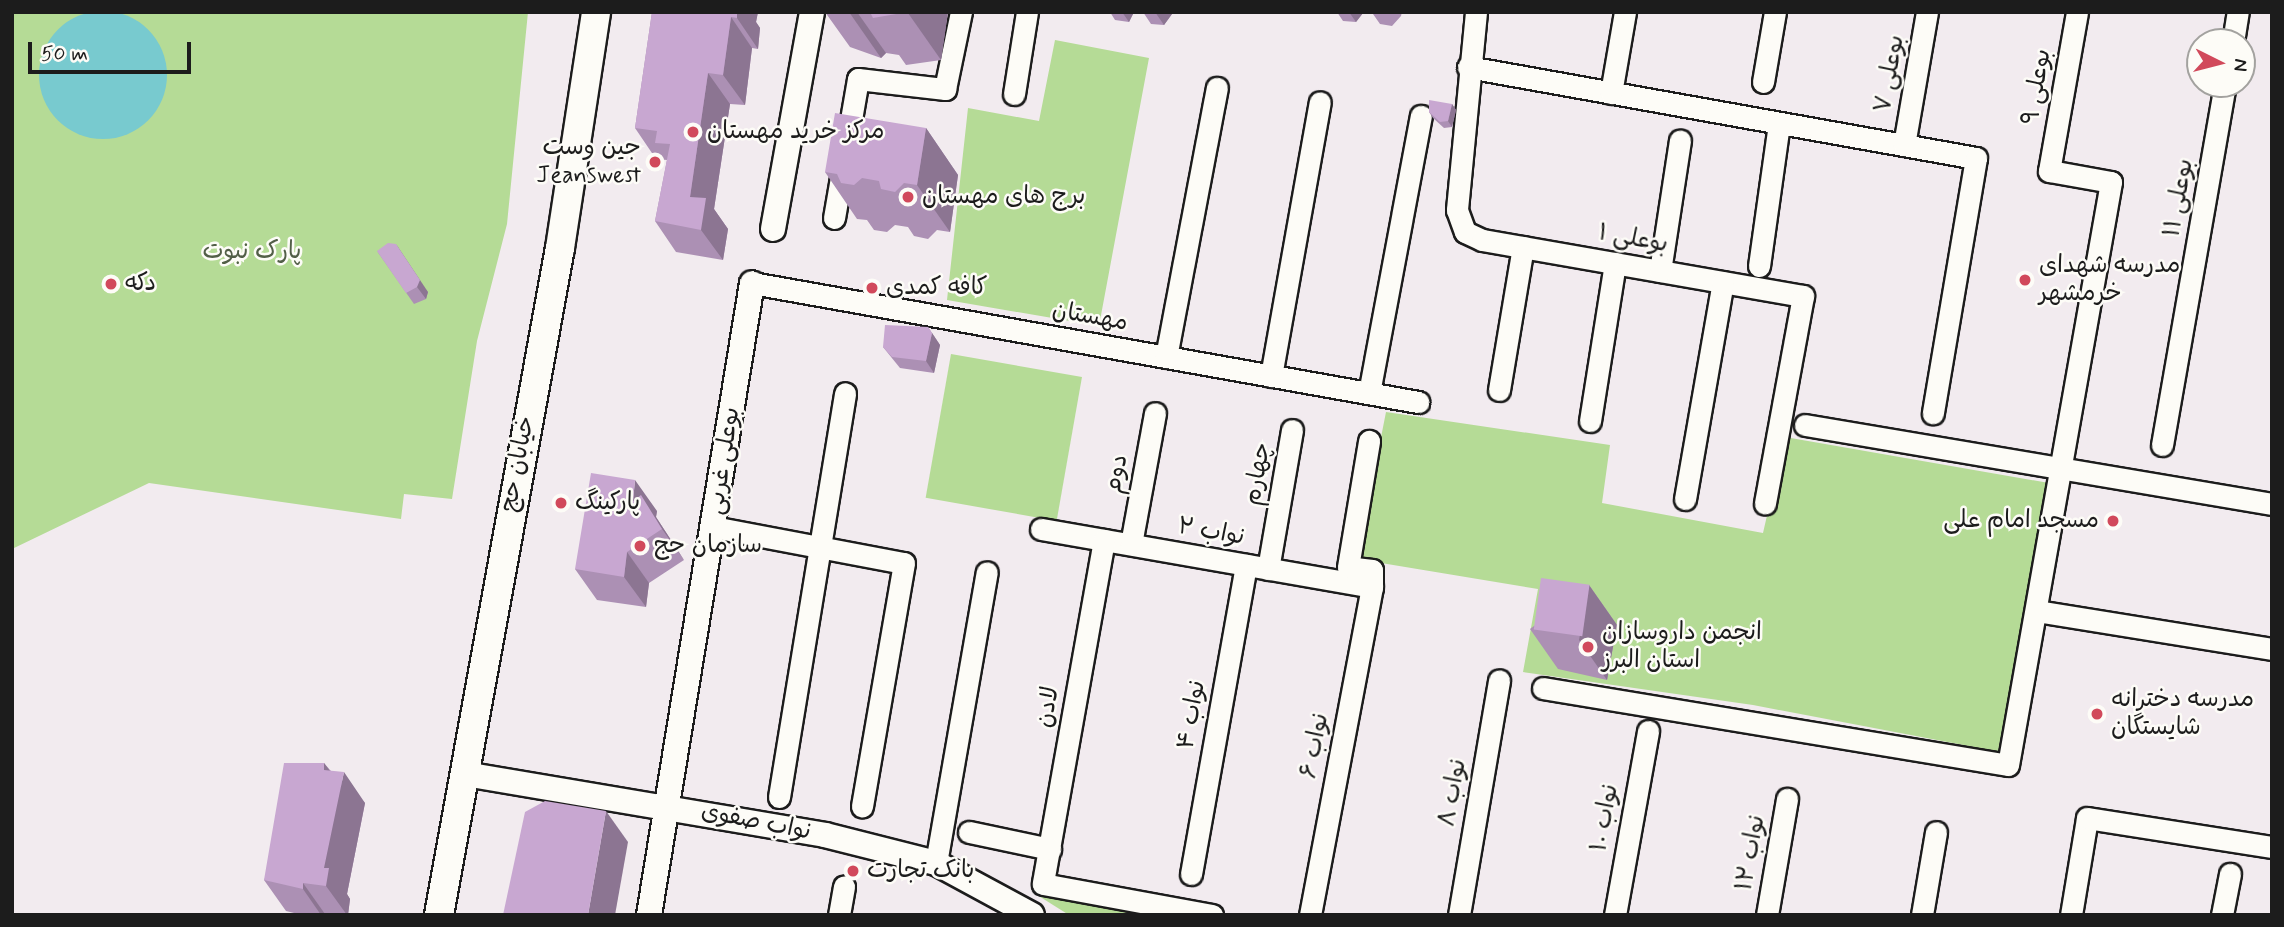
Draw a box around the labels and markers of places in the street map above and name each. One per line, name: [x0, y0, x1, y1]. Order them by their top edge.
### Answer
place label: مرکز خرید مهستان: [707, 118, 885, 146]
marker: مرکز خرید مهستان: [685, 124, 701, 140]
place label: جین وست Jeanswest: [536, 134, 641, 190]
marker: جین وست Jeanswest: [647, 154, 663, 170]
place label: برج های مهستان: [922, 183, 1086, 211]
marker: برج های مهستان: [900, 189, 916, 205]
place label: مدرسه شهدای خرمشهر: [2039, 252, 2181, 308]
place label: دکه: [125, 270, 156, 298]
marker: مدرسه شهدای خرمشهر: [2017, 272, 2033, 288]
place label: کافه کمدی: [886, 274, 988, 302]
marker: دکه: [103, 276, 119, 292]
marker: کافه کمدی: [864, 280, 880, 296]
place label: پارکینگ: [575, 489, 640, 517]
marker: پارکینگ: [553, 495, 569, 511]
place label: مسجد امام علی: [1943, 507, 2099, 535]
marker: مسجد امام علی: [2105, 513, 2121, 529]
place label: سازمان حج: [654, 532, 762, 560]
marker: سازمان حج: [632, 538, 648, 554]
place label: انجمن داروسازان استان البرز: [1602, 619, 1762, 675]
marker: انجمن داروسازان استان البرز: [1580, 639, 1596, 655]
place label: مدرسه دخترانه شایستگان: [2111, 686, 2254, 742]
marker: مدرسه دخترانه شایستگان: [2089, 706, 2105, 722]
place label: بانک تجارت: [867, 857, 975, 885]
marker: بانک تجارت: [845, 863, 861, 879]

